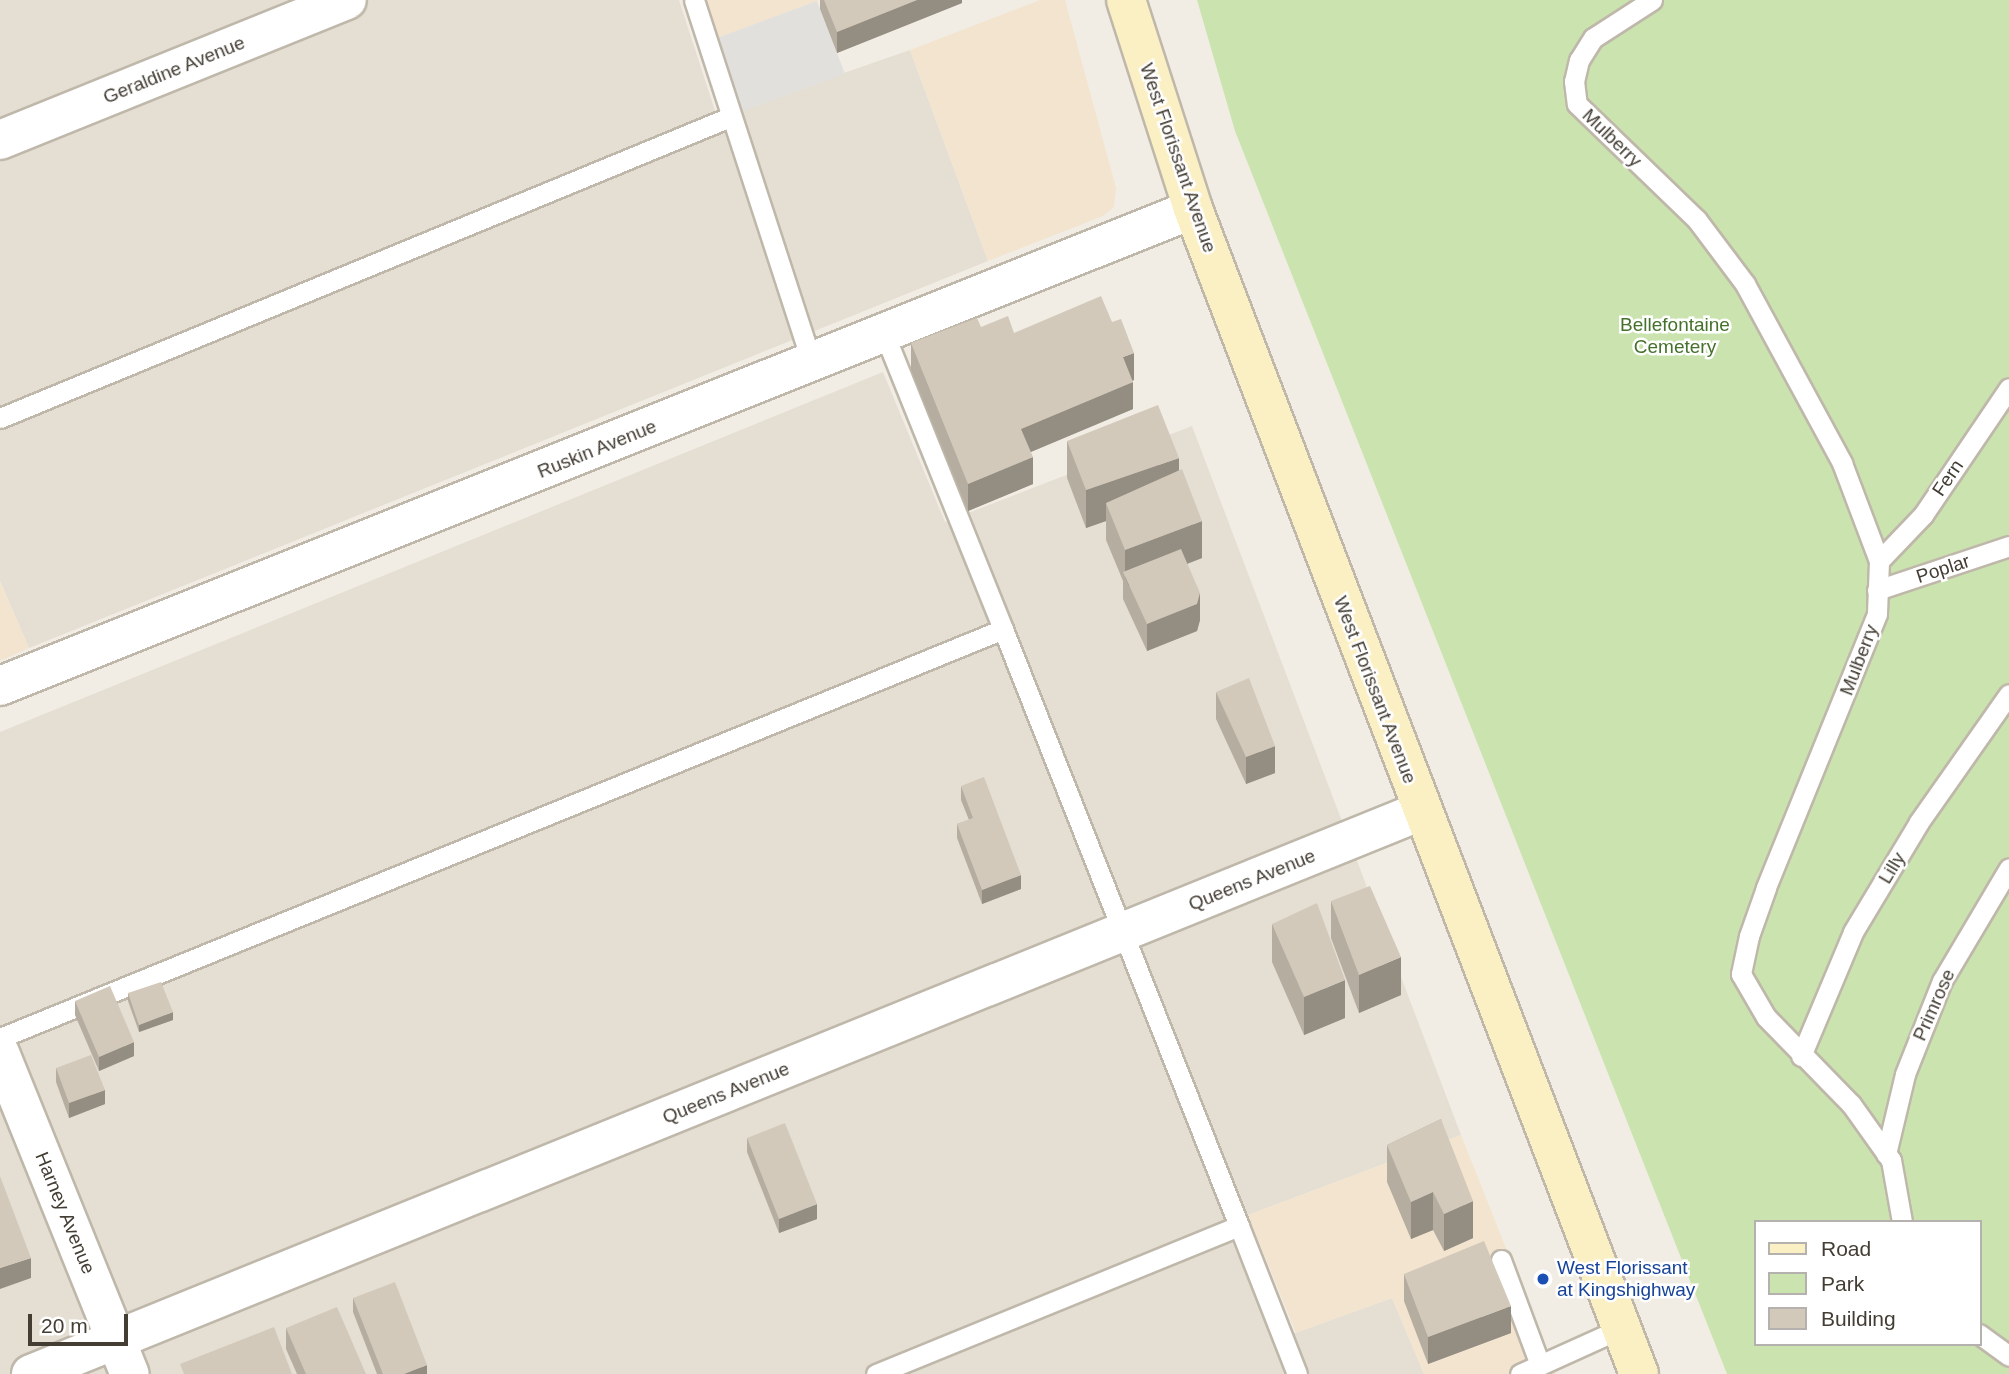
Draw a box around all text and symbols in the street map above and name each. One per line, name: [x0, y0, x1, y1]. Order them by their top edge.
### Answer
street label: Geraldine Avenue: [99, 31, 249, 109]
street label: West Florissant Avenue: [1135, 60, 1221, 256]
street label: Mulberry: [1578, 104, 1646, 172]
park label: Bellefontaine Cemetery: [1620, 314, 1730, 358]
street label: Ruskin Avenue: [534, 415, 660, 483]
street label: Fern: [1928, 455, 1968, 501]
street label: Poplar: [1913, 550, 1973, 588]
street label: West Florissant Avenue: [1329, 593, 1421, 787]
street label: Mulberry: [1835, 621, 1883, 699]
street label: Queens Avenue: [1185, 844, 1319, 916]
street label: Lilly: [1874, 848, 1910, 888]
street label: Primrose: [1908, 966, 1960, 1044]
street label: Queens Avenue: [659, 1057, 793, 1129]
street label: Harney Avenue: [30, 1148, 100, 1278]
legend: [1754, 1220, 1981, 1346]
text: Road: [1821, 1237, 1871, 1260]
place label: West Florissant at Kingshighway: [1557, 1257, 1695, 1301]
marker: West Florissant at Kingshighway: [1535, 1271, 1551, 1287]
text: Park: [1821, 1272, 1864, 1295]
scale bar: [32, 1300, 131, 1344]
text: Building: [1821, 1307, 1896, 1330]
text: 20 m: [41, 1314, 88, 1337]

